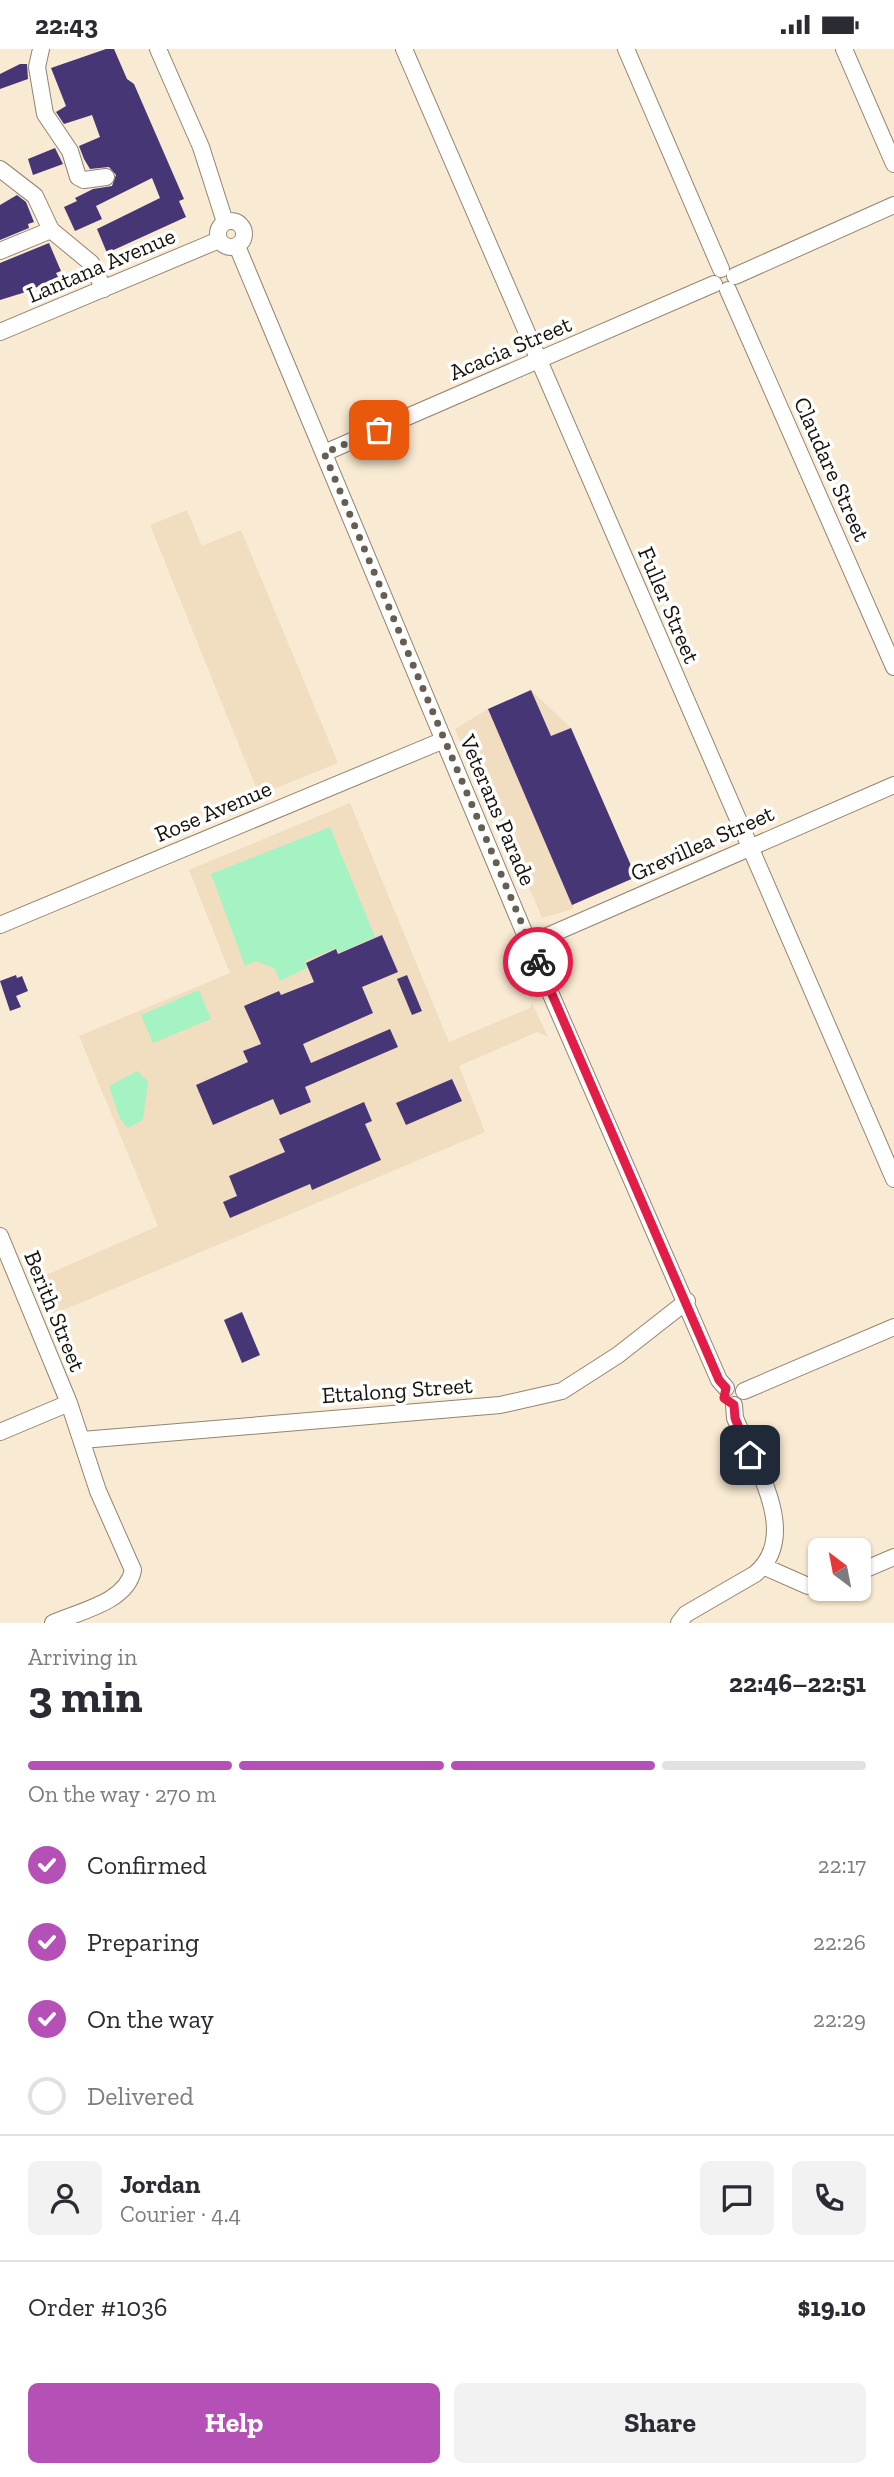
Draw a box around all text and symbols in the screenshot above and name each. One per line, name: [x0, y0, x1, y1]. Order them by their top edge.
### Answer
text: 22:43: [35, 9, 98, 41]
street label: Lantana Avenue: [23, 221, 179, 309]
street label: Acacia Street: [445, 309, 576, 386]
street label: Claudare Street: [788, 392, 877, 546]
pin: [349, 400, 409, 460]
icon: bag: [360, 411, 398, 449]
street label: Fuller Street: [632, 543, 706, 668]
street label: Veterans Parade: [453, 729, 542, 890]
street label: Rose Avenue: [150, 774, 276, 848]
street label: Grevillea Street: [626, 799, 778, 887]
courier: [503, 927, 573, 997]
icon: bike: [519, 943, 557, 981]
street label: Berith Street: [18, 1247, 92, 1376]
street label: Ettalong Street: [321, 1371, 474, 1409]
pin: [720, 1425, 780, 1485]
icon: home: [731, 1436, 769, 1474]
north arrow: [808, 1538, 872, 1601]
map controls: [808, 1538, 871, 1601]
text: Arriving in: [28, 1643, 137, 1671]
text: 22:46–22:51: [729, 1667, 866, 1699]
text: 3 min: [28, 1669, 142, 1724]
text: On the way · 270 m: [28, 1780, 216, 1808]
icon: check: [28, 1846, 66, 1884]
text: Confirmed: [87, 1849, 207, 1881]
text: 22:17: [818, 1851, 866, 1879]
icon: check: [28, 1923, 66, 1961]
text: Preparing: [87, 1926, 199, 1958]
text: 22:26: [813, 1928, 866, 1956]
icon: check: [28, 2000, 66, 2038]
text: On the way: [87, 2003, 214, 2035]
text: 22:29: [813, 2005, 866, 2033]
text: Delivered: [87, 2080, 194, 2112]
button: person: [28, 2161, 102, 2235]
button: chat: [700, 2161, 774, 2235]
button: phone: [792, 2161, 866, 2235]
text: Jordan: [120, 2168, 200, 2200]
text: Courier · 4.4: [120, 2200, 241, 2228]
text: Order #1036: [28, 2291, 168, 2323]
text: $19.10: [797, 2291, 866, 2323]
button: Help: [28, 2383, 440, 2463]
button: Share: [454, 2383, 866, 2463]

